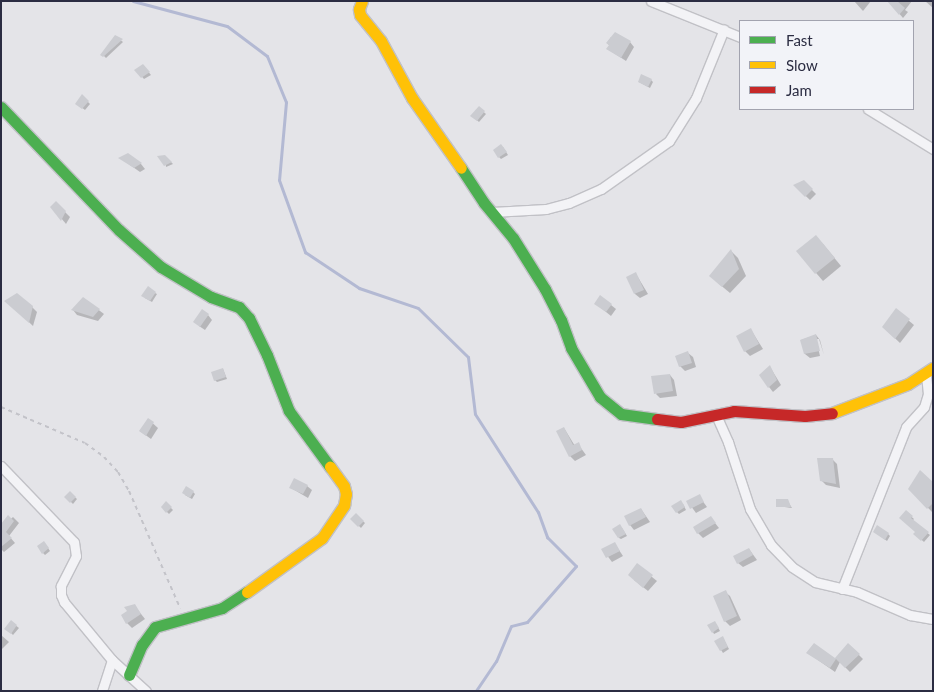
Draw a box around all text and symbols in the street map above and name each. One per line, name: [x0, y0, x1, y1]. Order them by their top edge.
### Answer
legend: [739, 20, 914, 110]
text: Fast: [786, 31, 813, 49]
text: Slow: [786, 56, 818, 74]
text: Jam: [786, 81, 812, 99]

